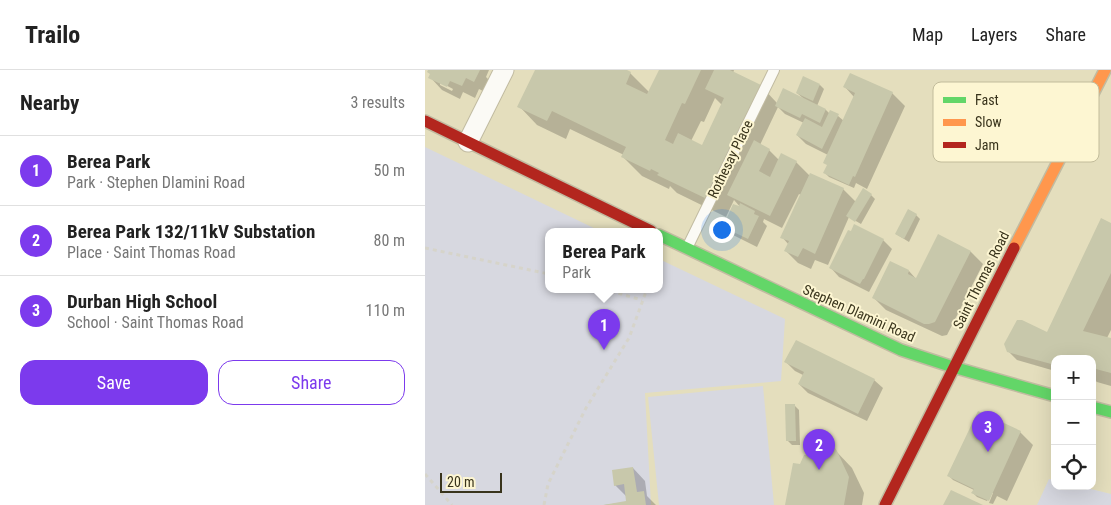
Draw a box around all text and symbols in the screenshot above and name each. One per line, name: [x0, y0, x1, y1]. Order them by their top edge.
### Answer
text: Trailo: [25, 21, 80, 49]
text: Map: [912, 24, 943, 45]
text: Layers: [971, 24, 1018, 45]
text: Share: [1046, 24, 1086, 45]
legend: [933, 82, 1099, 162]
text: Nearby: [20, 91, 79, 115]
text: Fast: [975, 92, 999, 108]
text: 3 results: [350, 93, 405, 112]
text: Slow: [975, 114, 1002, 130]
street label: Rothesay Place: [704, 117, 756, 201]
text: Jam: [975, 137, 999, 153]
text: Berea Park: [67, 150, 150, 173]
text: 1: [32, 161, 40, 180]
text: 50 m: [373, 161, 405, 180]
text: Park · Stephen Dlamini Road: [67, 173, 245, 192]
your location: [709, 217, 735, 243]
text: Berea Park 132/11kV Substation: [67, 220, 315, 243]
popup: [545, 228, 663, 293]
street label: Saint Thomas Road: [950, 229, 1012, 331]
text: 2: [32, 231, 40, 250]
text: 80 m: [373, 231, 405, 250]
text: Berea Park: [562, 240, 646, 263]
text: Place · Saint Thomas Road: [67, 243, 236, 262]
text: Park: [562, 263, 591, 282]
street label: Stephen Dlamini Road: [800, 281, 918, 345]
text: Durban High School: [67, 290, 217, 313]
text: 3: [32, 301, 40, 320]
text: 110 m: [366, 301, 405, 320]
pin: 1: [588, 309, 620, 350]
text: School · Saint Thomas Road: [67, 313, 244, 332]
map controls: [1051, 355, 1096, 490]
button: +: [1051, 355, 1096, 400]
button: Save: [20, 360, 208, 405]
button: Share: [218, 360, 405, 405]
button: −: [1051, 400, 1096, 445]
pin: 3: [972, 411, 1004, 452]
pin: 2: [803, 429, 835, 470]
button: locate: [1051, 445, 1096, 490]
scale bar: [440, 470, 503, 493]
text: 20 m: [447, 474, 475, 490]

